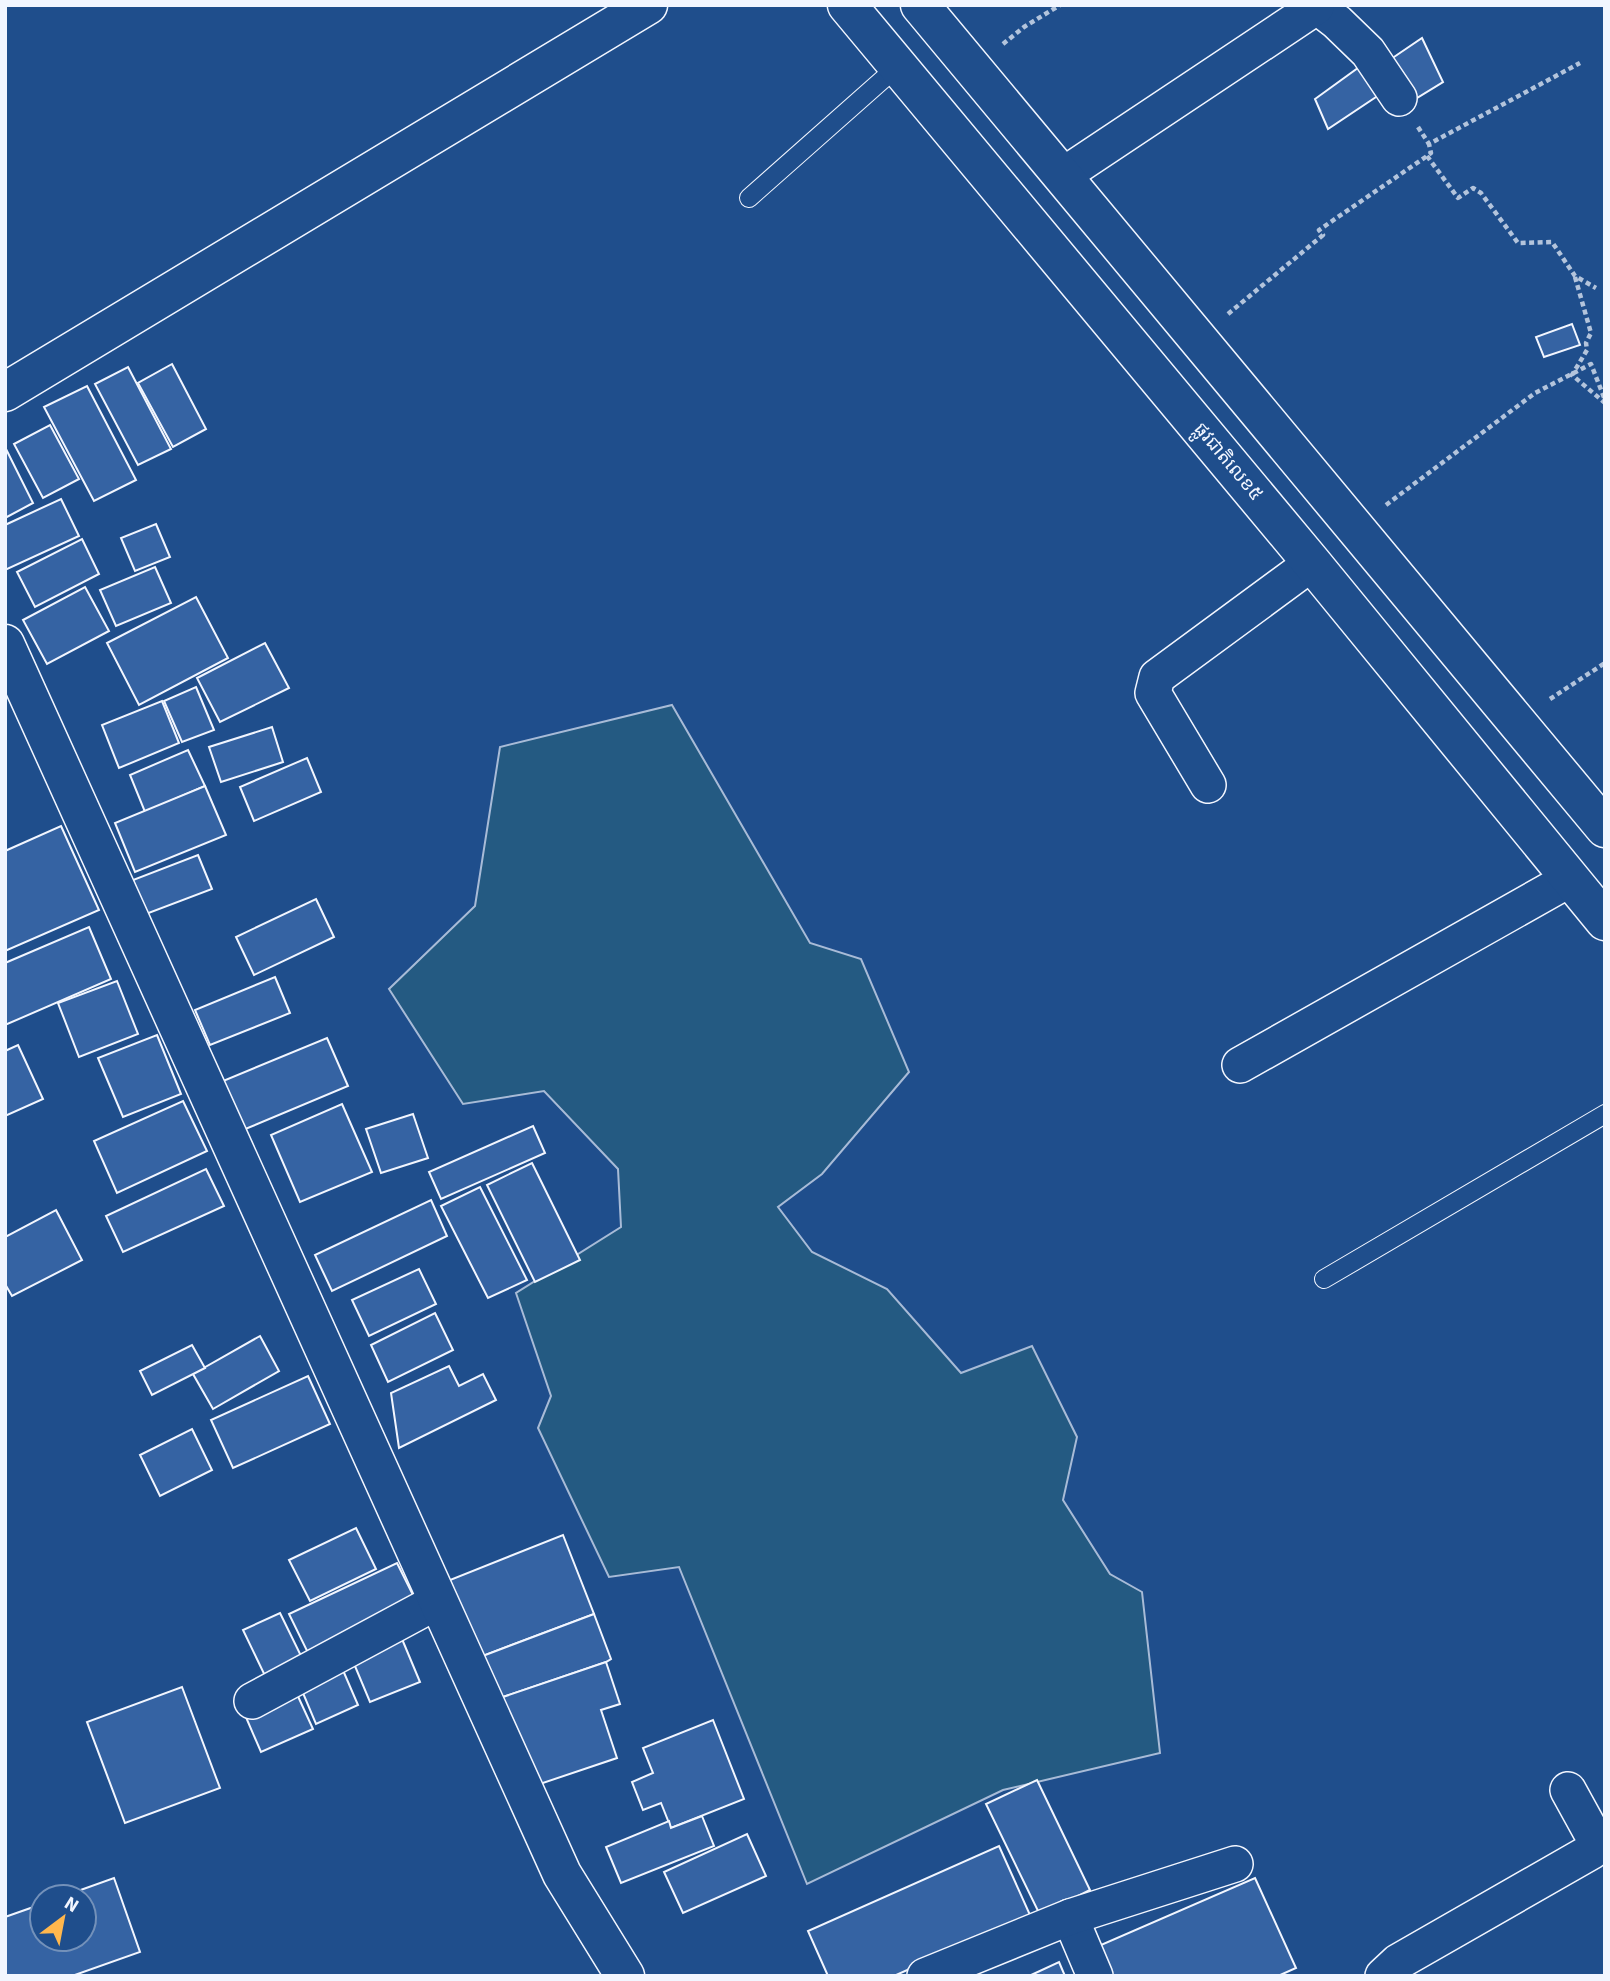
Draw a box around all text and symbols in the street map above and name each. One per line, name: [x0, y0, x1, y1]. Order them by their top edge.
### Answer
street label: ផ្លូវជាតិលេខ៥: [1185, 417, 1269, 509]
north arrow: [28, 1883, 98, 1953]
text: N: [59, 1890, 84, 1920]

